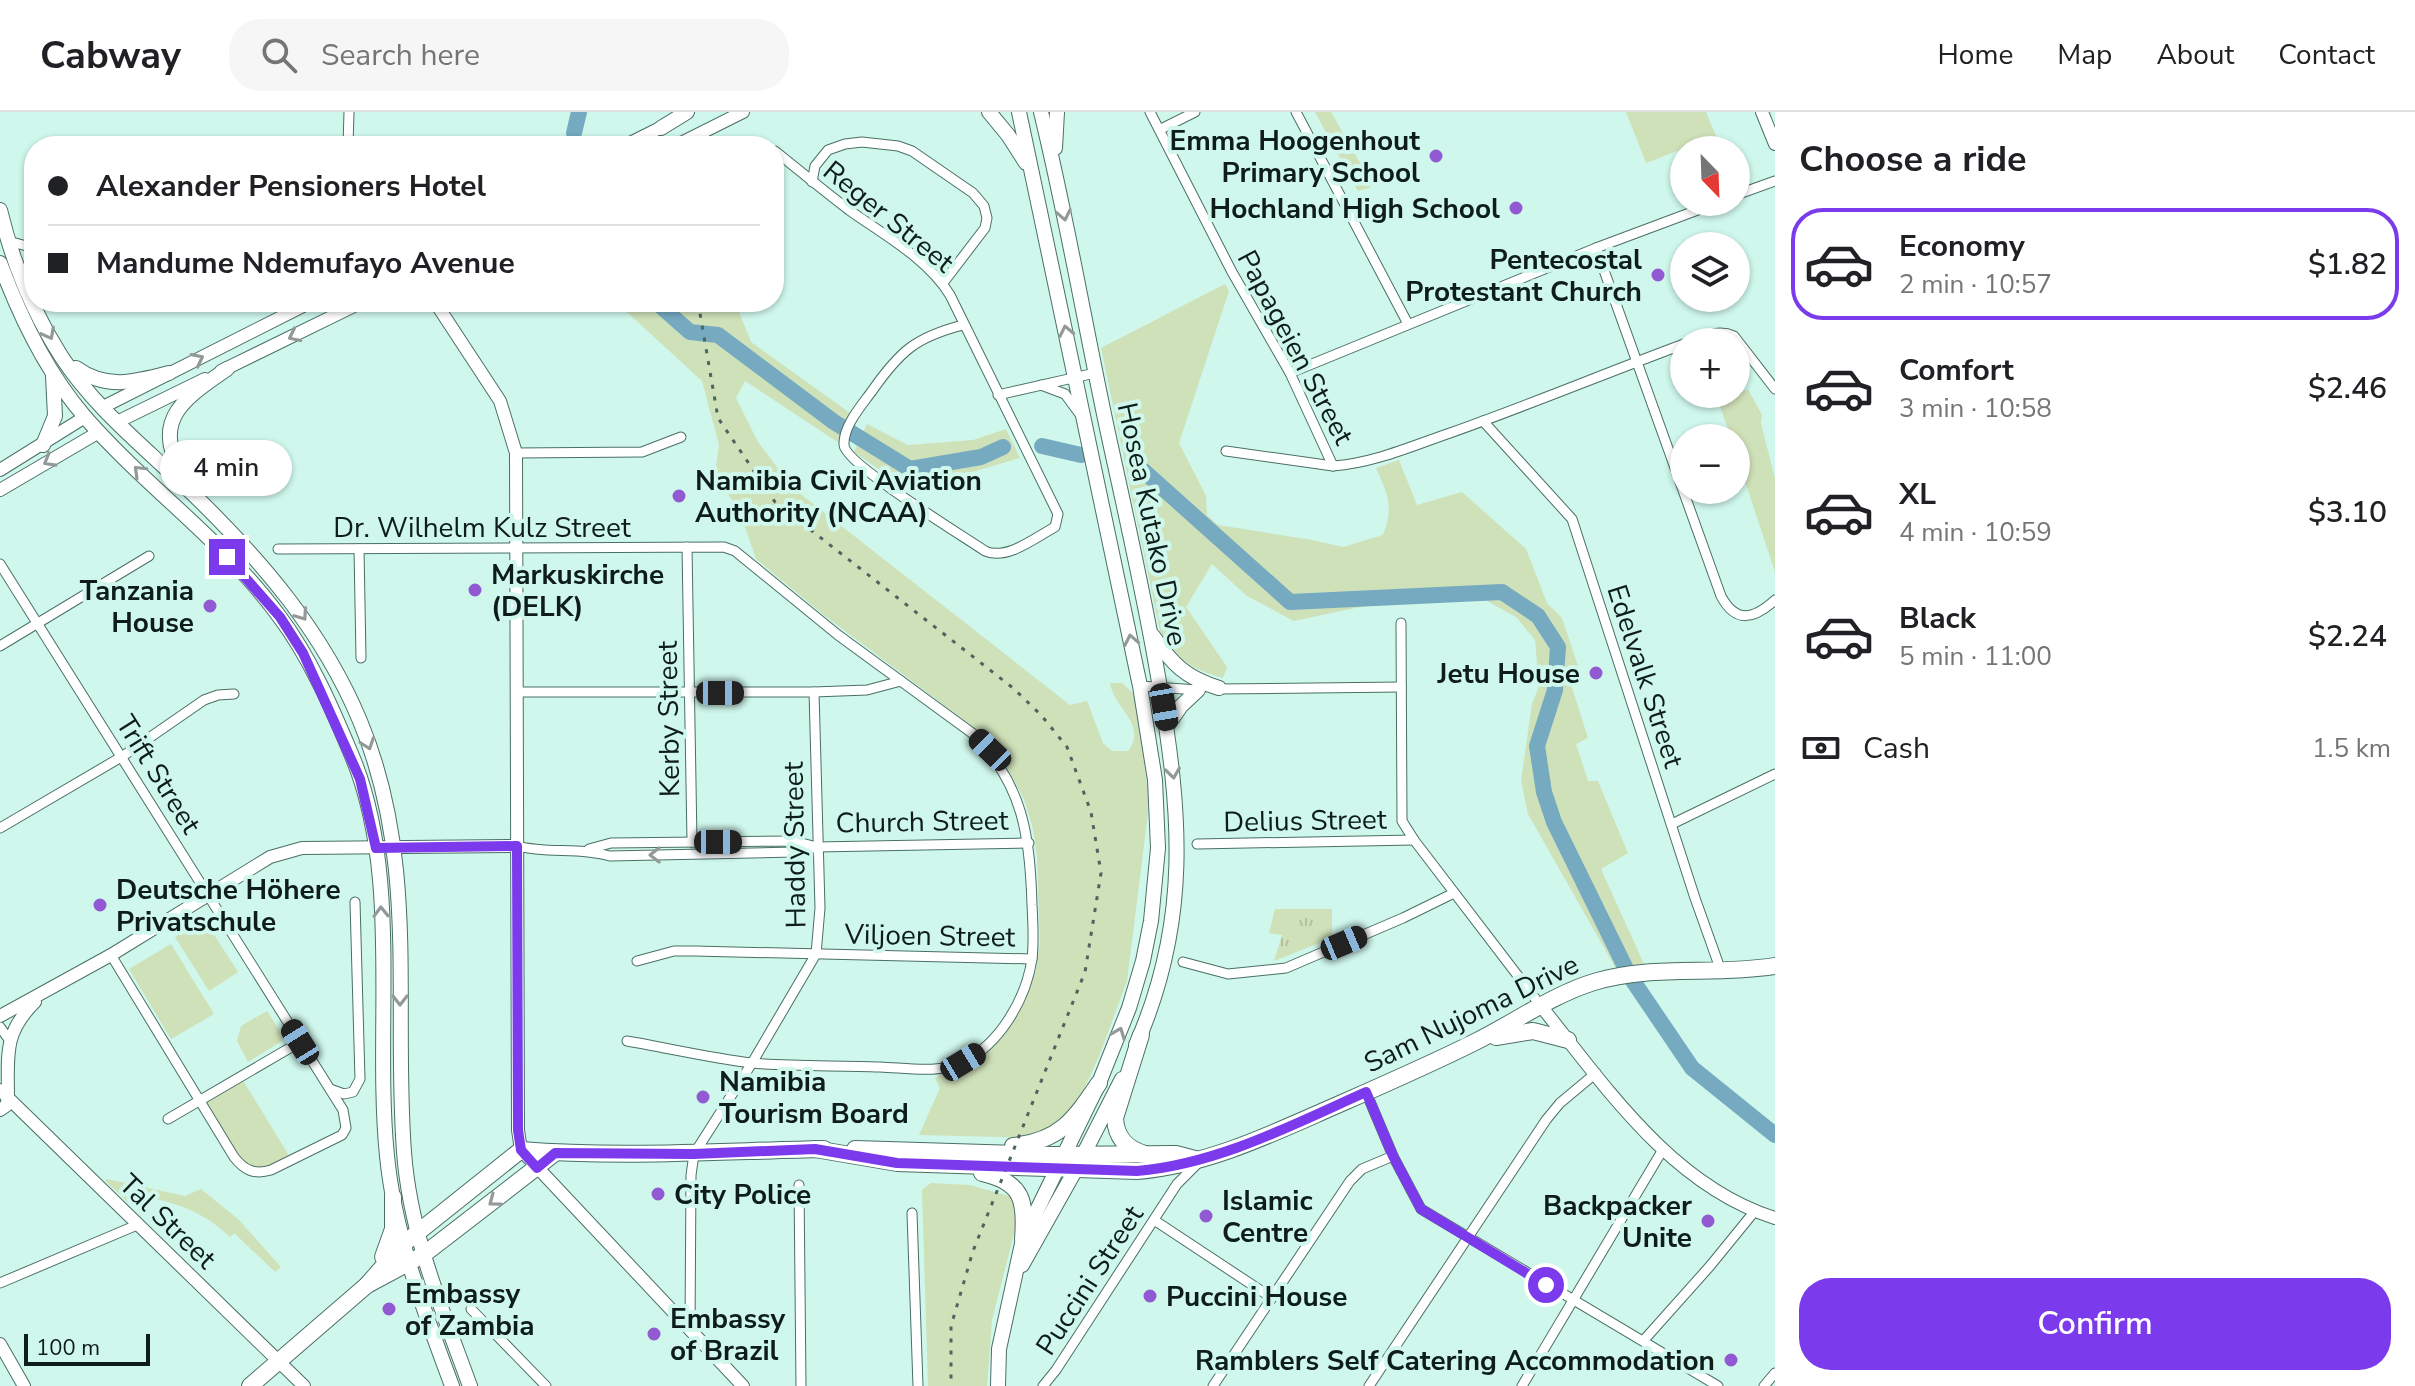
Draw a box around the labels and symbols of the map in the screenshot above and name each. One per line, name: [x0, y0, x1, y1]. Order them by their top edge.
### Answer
place label: Emma Hoogenhout Primary School: [1169, 122, 1420, 192]
north arrow: [1670, 136, 1750, 216]
marker: Emma Hoogenhout Primary School: [1427, 147, 1445, 165]
street label: Reger Street: [815, 152, 962, 281]
place label: Hochland High School: [1210, 190, 1500, 228]
marker: Hochland High School: [1507, 199, 1525, 217]
one-way arrow: [1055, 208, 1072, 222]
place label: Pentecostal Protestant Church: [1405, 241, 1642, 311]
street label: Papageien Street: [1228, 244, 1363, 452]
marker: Pentecostal Protestant Church: [1649, 266, 1667, 284]
one-way arrow: [1058, 325, 1075, 338]
one-way arrow: [40, 326, 55, 341]
one-way arrow: [288, 326, 303, 341]
one-way arrow: [190, 353, 205, 369]
street label: Hosea Kutako Drive: [1108, 399, 1196, 649]
callout: 4 min: [161, 441, 293, 497]
one-way arrow: [44, 451, 58, 467]
place label: Namibia Civil Aviation Authority (NCAA): [695, 462, 982, 532]
one-way arrow: [134, 466, 148, 480]
marker: Namibia Civil Aviation Authority (NCAA): [670, 487, 688, 505]
street label: Dr. Wilhelm Kulz Street: [333, 509, 631, 547]
route end: [209, 539, 245, 575]
place label: Markuskirche (DELK): [491, 556, 664, 626]
place label: Tanzania House: [80, 572, 194, 642]
street label: Edelvalk Street: [1598, 580, 1693, 773]
marker: Markuskirche (DELK): [466, 581, 484, 599]
marker: Tanzania House: [201, 597, 219, 615]
one-way arrow: [292, 606, 306, 620]
one-way arrow: [1123, 634, 1140, 647]
street label: Kerby Street: [649, 640, 689, 797]
place label: Jetu House: [1437, 655, 1580, 693]
marker: Jetu House: [1587, 664, 1605, 682]
car: [696, 681, 744, 705]
car: [1148, 681, 1180, 733]
street label: Trift Street: [107, 708, 210, 841]
car: [964, 725, 1016, 775]
one-way arrow: [359, 736, 375, 750]
street label: Haddy Street: [775, 761, 815, 929]
one-way arrow: [1164, 766, 1181, 780]
street label: Church Street: [835, 801, 1009, 843]
street label: Delius Street: [1223, 801, 1387, 841]
car: [694, 830, 742, 854]
one-way arrow: [648, 846, 661, 864]
place label: Deutsche Höhere Privatschule: [116, 871, 341, 941]
marker: Deutsche Höhere Privatschule: [91, 896, 109, 914]
one-way arrow: [372, 905, 390, 918]
street label: Viljoen Street: [843, 915, 1016, 956]
car: [1317, 923, 1371, 963]
street label: Sam Nujoma Drive: [1358, 945, 1585, 1082]
one-way arrow: [392, 994, 409, 1007]
car: [277, 1015, 323, 1069]
one-way arrow: [1109, 1027, 1126, 1041]
car: [936, 1039, 990, 1085]
place label: Namibia Tourism Board: [719, 1063, 909, 1133]
marker: Namibia Tourism Board: [694, 1088, 712, 1106]
street label: Tal Street: [110, 1166, 224, 1278]
place label: City Police: [674, 1176, 811, 1214]
place label: Islamic Centre: [1222, 1182, 1313, 1252]
marker: City Police: [649, 1185, 667, 1203]
place label: Backpacker Unite: [1543, 1187, 1692, 1257]
one-way arrow: [488, 1191, 503, 1205]
street label: Puccini Street: [1027, 1198, 1153, 1363]
marker: Islamic Centre: [1197, 1207, 1215, 1225]
marker: Backpacker Unite: [1699, 1212, 1717, 1230]
route start: [1528, 1267, 1564, 1303]
place label: Embassy of Zambia: [405, 1275, 535, 1345]
place label: Puccini House: [1166, 1278, 1347, 1316]
marker: Puccini House: [1141, 1287, 1159, 1305]
marker: Embassy of Zambia: [380, 1300, 398, 1318]
place label: Embassy of Brazil: [670, 1300, 785, 1370]
marker: Embassy of Brazil: [645, 1325, 663, 1343]
scale bar: [24, 1330, 150, 1366]
place label: Ramblers Self Catering Accommodation: [1195, 1342, 1715, 1380]
marker: Ramblers Self Catering Accommodation: [1722, 1351, 1740, 1369]

